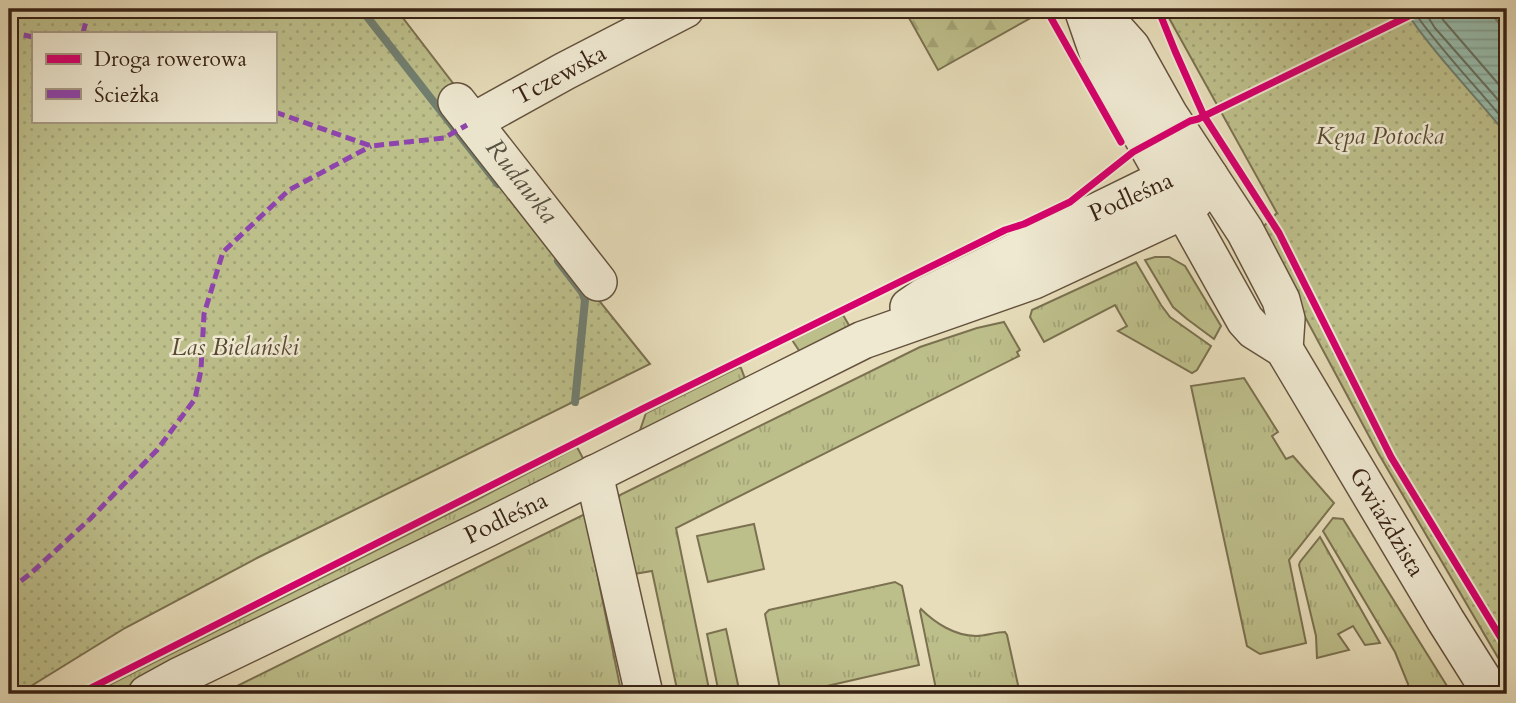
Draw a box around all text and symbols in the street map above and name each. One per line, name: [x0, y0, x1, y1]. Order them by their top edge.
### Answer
legend: [32, 32, 276, 122]
street label: Tczewska: [508, 37, 613, 113]
text: Droga rowerowa: [94, 45, 247, 74]
text: Ścieżka: [94, 80, 159, 110]
park label: Kępa Potocka: [1316, 120, 1444, 153]
water label: Rudawka: [478, 131, 567, 231]
street label: Podleśna: [1084, 164, 1179, 230]
park label: Las Bielański: [171, 331, 299, 364]
street label: Gwiaździsta: [1341, 461, 1433, 583]
street label: Podleśna: [459, 483, 554, 552]

